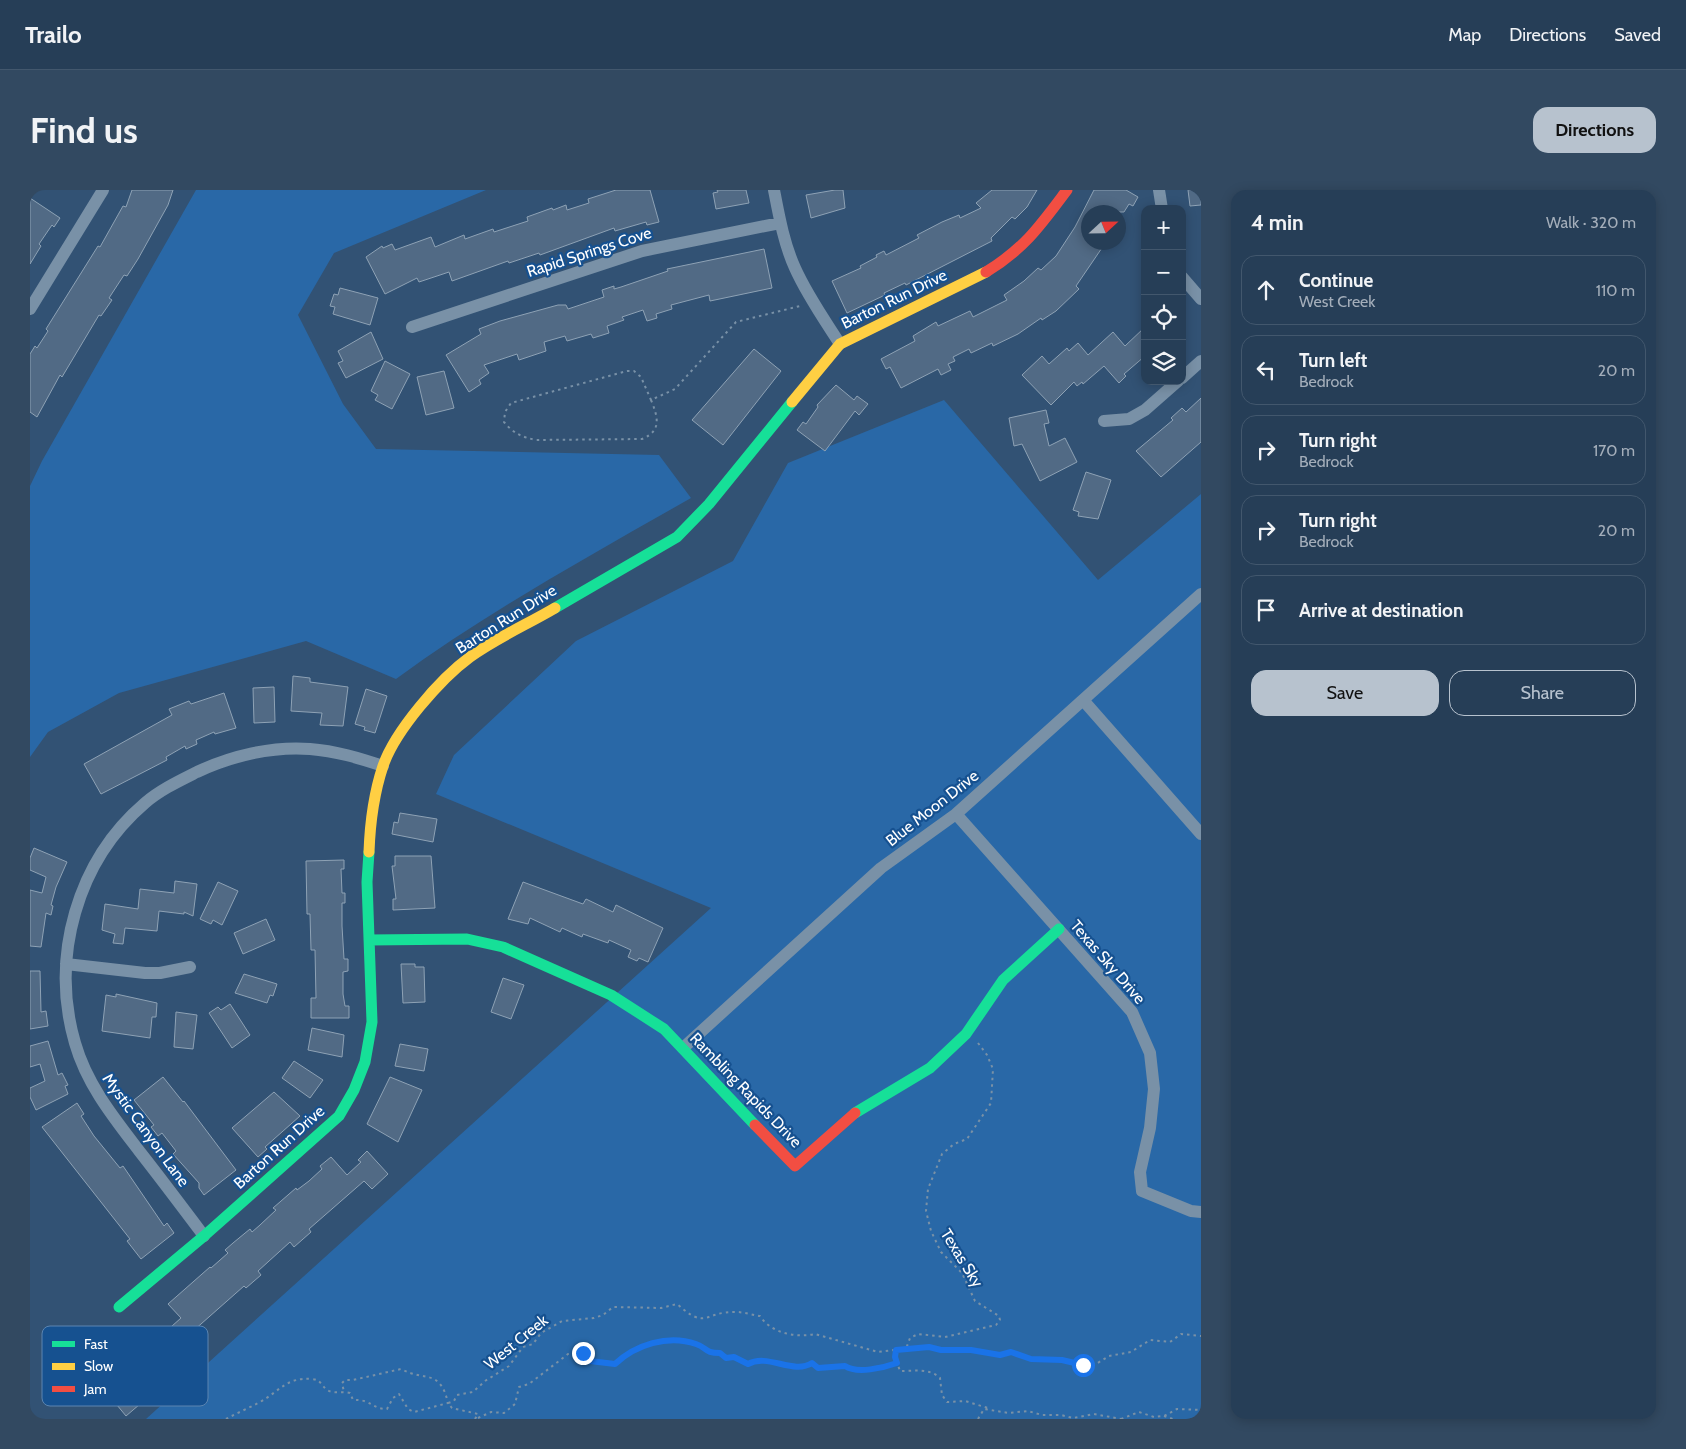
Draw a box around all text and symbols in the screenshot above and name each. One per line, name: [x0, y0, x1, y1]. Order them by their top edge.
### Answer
text: Trailo: [25, 20, 82, 49]
text: Map: [1448, 24, 1481, 46]
text: Directions: [1509, 24, 1586, 46]
text: Saved: [1614, 24, 1661, 46]
button: Directions: [1533, 107, 1656, 153]
text: Find us: [30, 109, 138, 152]
north arrow: [1081, 205, 1126, 250]
map controls: [1141, 205, 1186, 385]
button: +: [1141, 205, 1186, 250]
text: 4 min: [1251, 210, 1304, 235]
text: Walk · 320 m: [1546, 213, 1636, 232]
street label: Rapid Springs Cove: [524, 223, 654, 281]
button: −: [1141, 250, 1186, 295]
street label: Barton Run Drive: [838, 265, 950, 333]
text: Continue: [1299, 269, 1373, 292]
icon: ahead: [1252, 276, 1280, 304]
text: 110 m: [1596, 281, 1635, 300]
text: West Creek: [1299, 292, 1375, 311]
button: locate: [1141, 295, 1186, 340]
button: layers: [1141, 340, 1186, 385]
text: Turn left: [1299, 349, 1367, 372]
icon: left: [1252, 356, 1280, 384]
text: 20 m: [1598, 361, 1635, 380]
text: Bedrock: [1299, 372, 1354, 391]
text: Turn right: [1299, 429, 1377, 452]
icon: right: [1252, 436, 1280, 464]
text: 170 m: [1593, 441, 1635, 460]
text: Bedrock: [1299, 452, 1354, 471]
text: Turn right: [1299, 509, 1377, 532]
icon: right: [1252, 516, 1280, 544]
text: 20 m: [1598, 521, 1635, 540]
text: Bedrock: [1299, 532, 1354, 551]
street label: Barton Run Drive: [452, 580, 560, 658]
icon: arrive: [1252, 596, 1280, 624]
text: Arrive at destination: [1299, 599, 1463, 622]
button: Save: [1251, 670, 1439, 716]
button: Share: [1449, 670, 1636, 716]
street label: Blue Moon Drive: [882, 766, 982, 850]
street label: Texas Sky Drive: [1066, 916, 1150, 1008]
street label: Rambling Rapids Drive: [686, 1029, 806, 1151]
street label: Mystic Canyon Lane: [99, 1070, 193, 1190]
street label: Barton Run Drive: [230, 1101, 328, 1193]
street label: Texas Sky: [937, 1225, 987, 1291]
street label: West Creek: [480, 1310, 552, 1373]
legend: [42, 1326, 208, 1406]
text: Fast: [84, 1335, 108, 1353]
route end: [572, 1342, 595, 1365]
route start: [1072, 1354, 1095, 1377]
text: Slow: [84, 1357, 113, 1375]
text: Jam: [83, 1380, 106, 1398]

